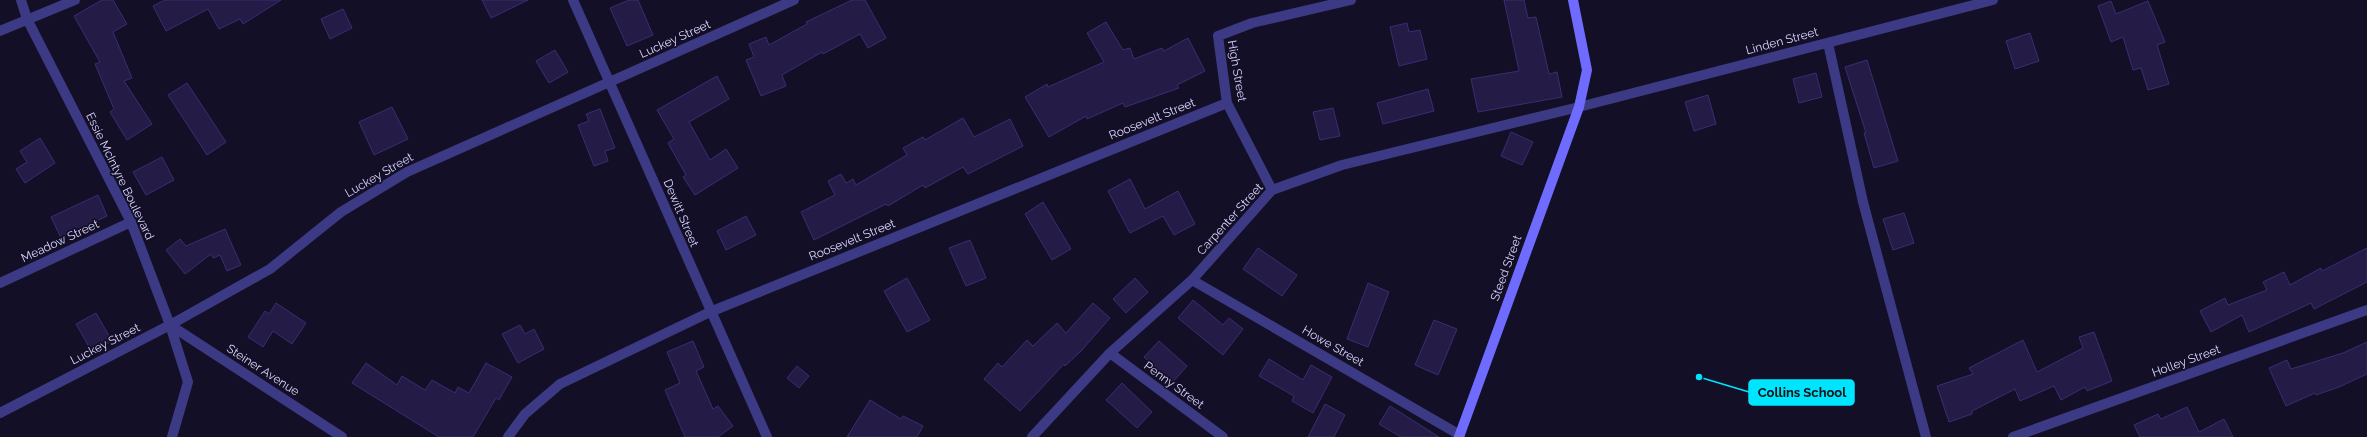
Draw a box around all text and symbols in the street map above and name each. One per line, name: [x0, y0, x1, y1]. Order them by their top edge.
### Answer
street label: Luckey Street: [637, 17, 713, 61]
street label: Linden Street: [1744, 25, 1820, 57]
street label: High Street: [1225, 39, 1249, 103]
street label: Roosevelt Street: [1107, 95, 1197, 143]
street label: Essie McIntyre Boulevard: [83, 110, 157, 242]
street label: Luckey Street: [343, 150, 415, 200]
street label: Dewitt Street: [660, 177, 702, 249]
street label: Carpenter Street: [1194, 180, 1266, 258]
street label: Roosevelt Street: [807, 216, 897, 264]
street label: Meadow Street: [19, 217, 101, 265]
street label: Steed Street: [1488, 233, 1524, 303]
street label: Luckey Street: [68, 320, 142, 368]
street label: Howe Street: [1300, 323, 1366, 369]
street label: Steiner Avenue: [224, 341, 302, 399]
street label: Holley Street: [2150, 342, 2222, 380]
street label: Penny Street: [1141, 359, 1207, 411]
callout: Collins School: [1749, 380, 1854, 405]
text: Collins School: [1758, 385, 1847, 400]

